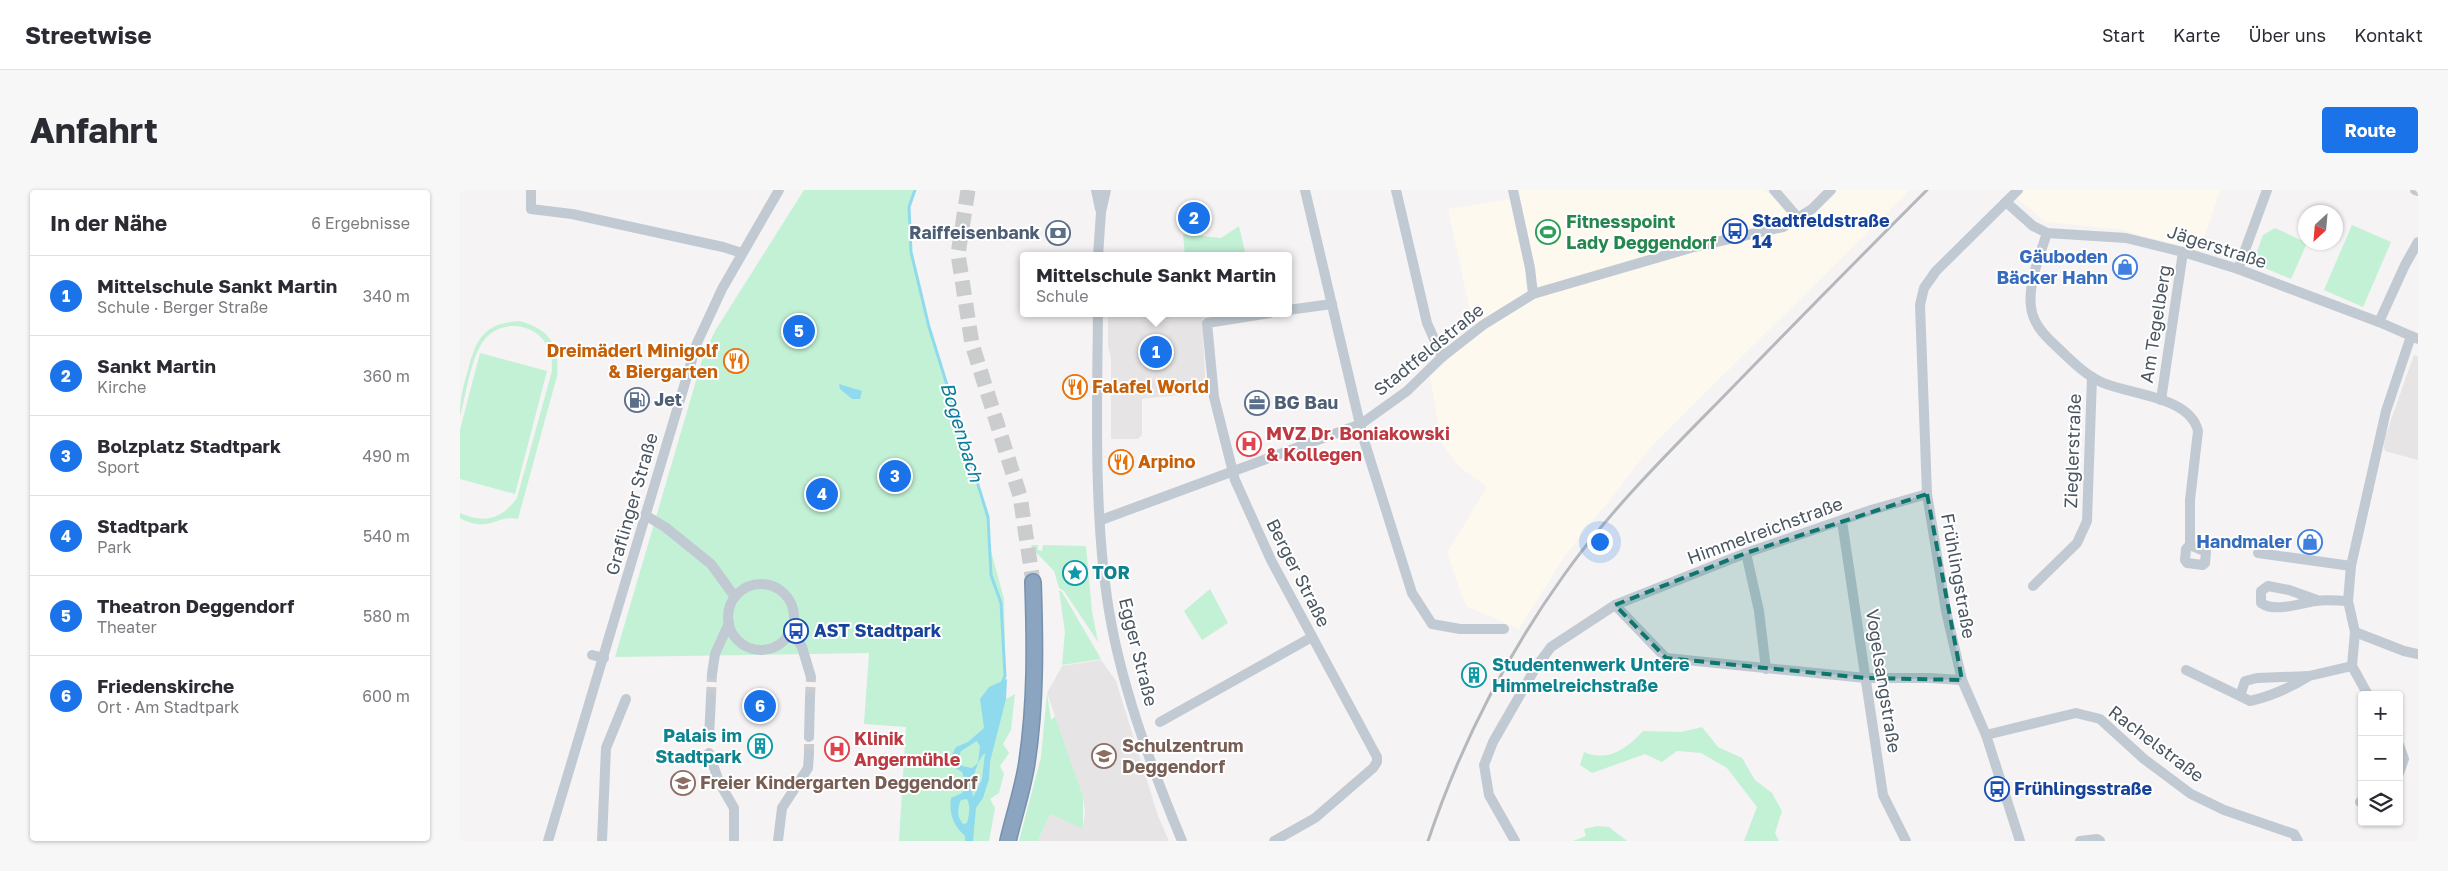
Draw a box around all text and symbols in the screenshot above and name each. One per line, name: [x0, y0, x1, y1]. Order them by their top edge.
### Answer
text: Streetwise: [25, 20, 152, 49]
text: Start: [2102, 24, 2145, 46]
text: Karte: [2173, 24, 2220, 46]
text: Über uns: [2248, 24, 2326, 46]
text: Kontakt: [2354, 24, 2423, 46]
button: Route: [2322, 107, 2418, 153]
text: Anfahrt: [30, 109, 158, 151]
pin: 2: [1178, 199, 1210, 237]
north arrow: [2298, 205, 2343, 250]
place label: Stadtfeldstraße 14: [1752, 209, 1890, 252]
text: In der Nähe: [50, 210, 167, 236]
place label: Fitnesspoint Lady Deggendorf: [1566, 210, 1717, 253]
text: 6 Ergebnisse: [311, 213, 410, 233]
bus stop icon: Stadtfeldstraße 14: [1722, 218, 1748, 244]
sports icon: Fitnesspoint Lady Deggendorf: [1535, 219, 1561, 245]
bank icon: Raiffeisenbank: [1045, 220, 1071, 246]
street label: Jägerstraße: [2165, 220, 2270, 272]
place label: Raiffeisenbank: [909, 221, 1041, 243]
place label: Gäuboden Bäcker Hahn: [1996, 245, 2108, 288]
popup: [1020, 252, 1292, 317]
shop icon: Gäuboden Bäcker Hahn: [2112, 254, 2138, 280]
text: Mittelschule Sankt Martin: [1036, 263, 1276, 286]
street label: Am Tegelberg: [2135, 263, 2175, 384]
text: Mittelschule Sankt Martin: [97, 274, 337, 297]
text: 1: [62, 286, 70, 306]
text: 340 m: [363, 286, 410, 306]
text: Schule: [1036, 286, 1089, 306]
text: Schule · Berger Straße: [97, 297, 268, 317]
street label: Stadtfeldstraße: [1369, 298, 1488, 400]
pin: 5: [783, 312, 815, 350]
pin: 1: [1140, 333, 1172, 371]
place label: Dreimäderl Minigolf & Biergarten: [546, 339, 718, 382]
restaurant icon: Dreimäderl Minigolf & Biergarten: [723, 348, 749, 374]
text: Sankt Martin: [97, 354, 216, 377]
text: 2: [61, 366, 71, 386]
text: 360 m: [363, 366, 410, 386]
restaurant icon: Falafel World: [1062, 374, 1088, 400]
place label: Falafel World: [1092, 375, 1209, 397]
text: Kirche: [97, 377, 146, 397]
water label: Bogenbach: [936, 379, 989, 486]
fuel station icon: Jet: [624, 387, 650, 413]
place label: Jet: [654, 388, 682, 410]
office icon: BG Bau: [1244, 390, 1270, 416]
place label: BG Bau: [1274, 391, 1338, 413]
street label: Zieglerstraße: [2059, 393, 2085, 509]
place label: MVZ Dr. Boniakowski & Kollegen: [1266, 422, 1450, 465]
street label: Graflinger Straße: [600, 430, 662, 578]
hospital icon: MVZ Dr. Boniakowski & Kollegen: [1236, 431, 1262, 457]
text: Bolzplatz Stadtpark: [97, 434, 281, 457]
text: 3: [61, 446, 71, 466]
text: 490 m: [362, 446, 410, 466]
restaurant icon: Arpino: [1108, 449, 1134, 475]
place label: Arpino: [1138, 450, 1196, 472]
text: Sport: [97, 457, 140, 477]
pin: 3: [879, 457, 911, 495]
pin: 4: [806, 475, 838, 513]
street label: Himmelreichstraße: [1684, 492, 1846, 568]
street label: Frühlingstraße: [1937, 511, 1981, 640]
text: Stadtpark: [97, 514, 189, 537]
street label: Berger Straße: [1262, 515, 1336, 630]
text: 4: [61, 526, 71, 546]
text: 540 m: [363, 526, 410, 546]
your location: [1587, 529, 1613, 555]
shop icon: Handmaler: [2297, 529, 2323, 555]
place label: Handmaler: [2196, 530, 2292, 552]
text: Park: [97, 537, 132, 557]
place icon: TOR: [1062, 560, 1088, 586]
place label: TOR: [1092, 561, 1130, 583]
text: Theatron Deggendorf: [97, 594, 294, 617]
street label: Egger Straße: [1115, 595, 1163, 708]
text: 5: [61, 606, 71, 626]
text: 580 m: [363, 606, 410, 626]
street label: Vogelsangstraße: [1862, 607, 1906, 754]
text: Theater: [97, 617, 157, 637]
bus stop icon: AST Stadtpark: [783, 618, 809, 644]
place label: AST Stadtpark: [814, 619, 942, 641]
place label: Studentenwerk Untere Himmelreichstraße: [1492, 653, 1690, 696]
building icon: Studentenwerk Untere Himmelreichstraße: [1461, 662, 1487, 688]
text: Friedenskirche: [97, 674, 234, 697]
text: 6: [61, 686, 71, 706]
text: 600 m: [362, 686, 410, 706]
pin: 6: [744, 687, 776, 725]
map controls: [2358, 691, 2403, 826]
button: +: [2358, 691, 2403, 736]
text: Ort · Am Stadtpark: [97, 697, 239, 717]
street label: Rachelstraße: [2104, 700, 2209, 786]
place label: Palais im Stadtpark: [655, 724, 743, 767]
place label: Klinik Angermühle: [854, 727, 961, 770]
building icon: Palais im Stadtpark: [747, 733, 773, 759]
place label: Schulzentrum Deggendorf: [1122, 734, 1244, 777]
hospital icon: Klinik Angermühle: [824, 736, 850, 762]
button: −: [2358, 736, 2403, 781]
school or university icon: Schulzentrum Deggendorf: [1091, 743, 1117, 769]
school or university icon: Freier Kindergarten Deggendorf: [670, 770, 696, 796]
place label: Freier Kindergarten Deggendorf: [700, 771, 978, 793]
bus stop icon: Frühlingsstraße: [1984, 776, 2010, 802]
place label: Frühlingsstraße: [2014, 777, 2152, 799]
button: layers: [2358, 781, 2403, 826]

